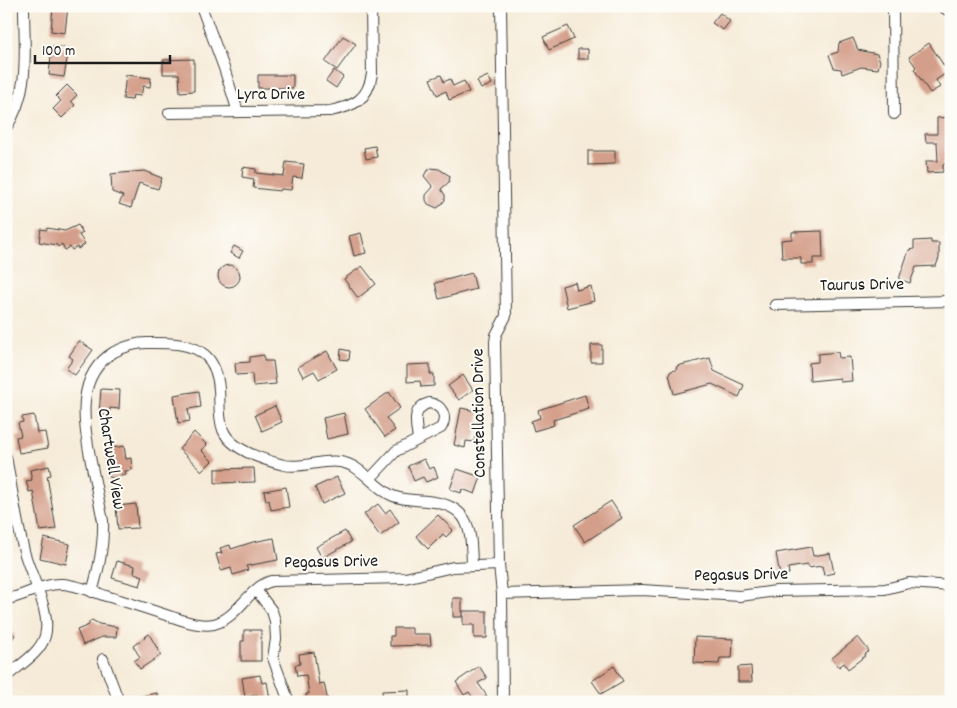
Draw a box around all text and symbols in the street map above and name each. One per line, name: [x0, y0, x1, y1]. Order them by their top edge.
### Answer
scale bar: [35, 32, 170, 64]
text: 100 m: [42, 41, 75, 63]
street label: Lyra Drive: [237, 83, 305, 108]
street label: Taurus Drive: [820, 273, 904, 299]
street label: Constellation Drive: [466, 348, 494, 478]
street label: Chartwell View: [90, 406, 130, 512]
street label: Pegasus Drive: [284, 550, 378, 576]
street label: Pegasus Drive: [694, 563, 788, 589]

